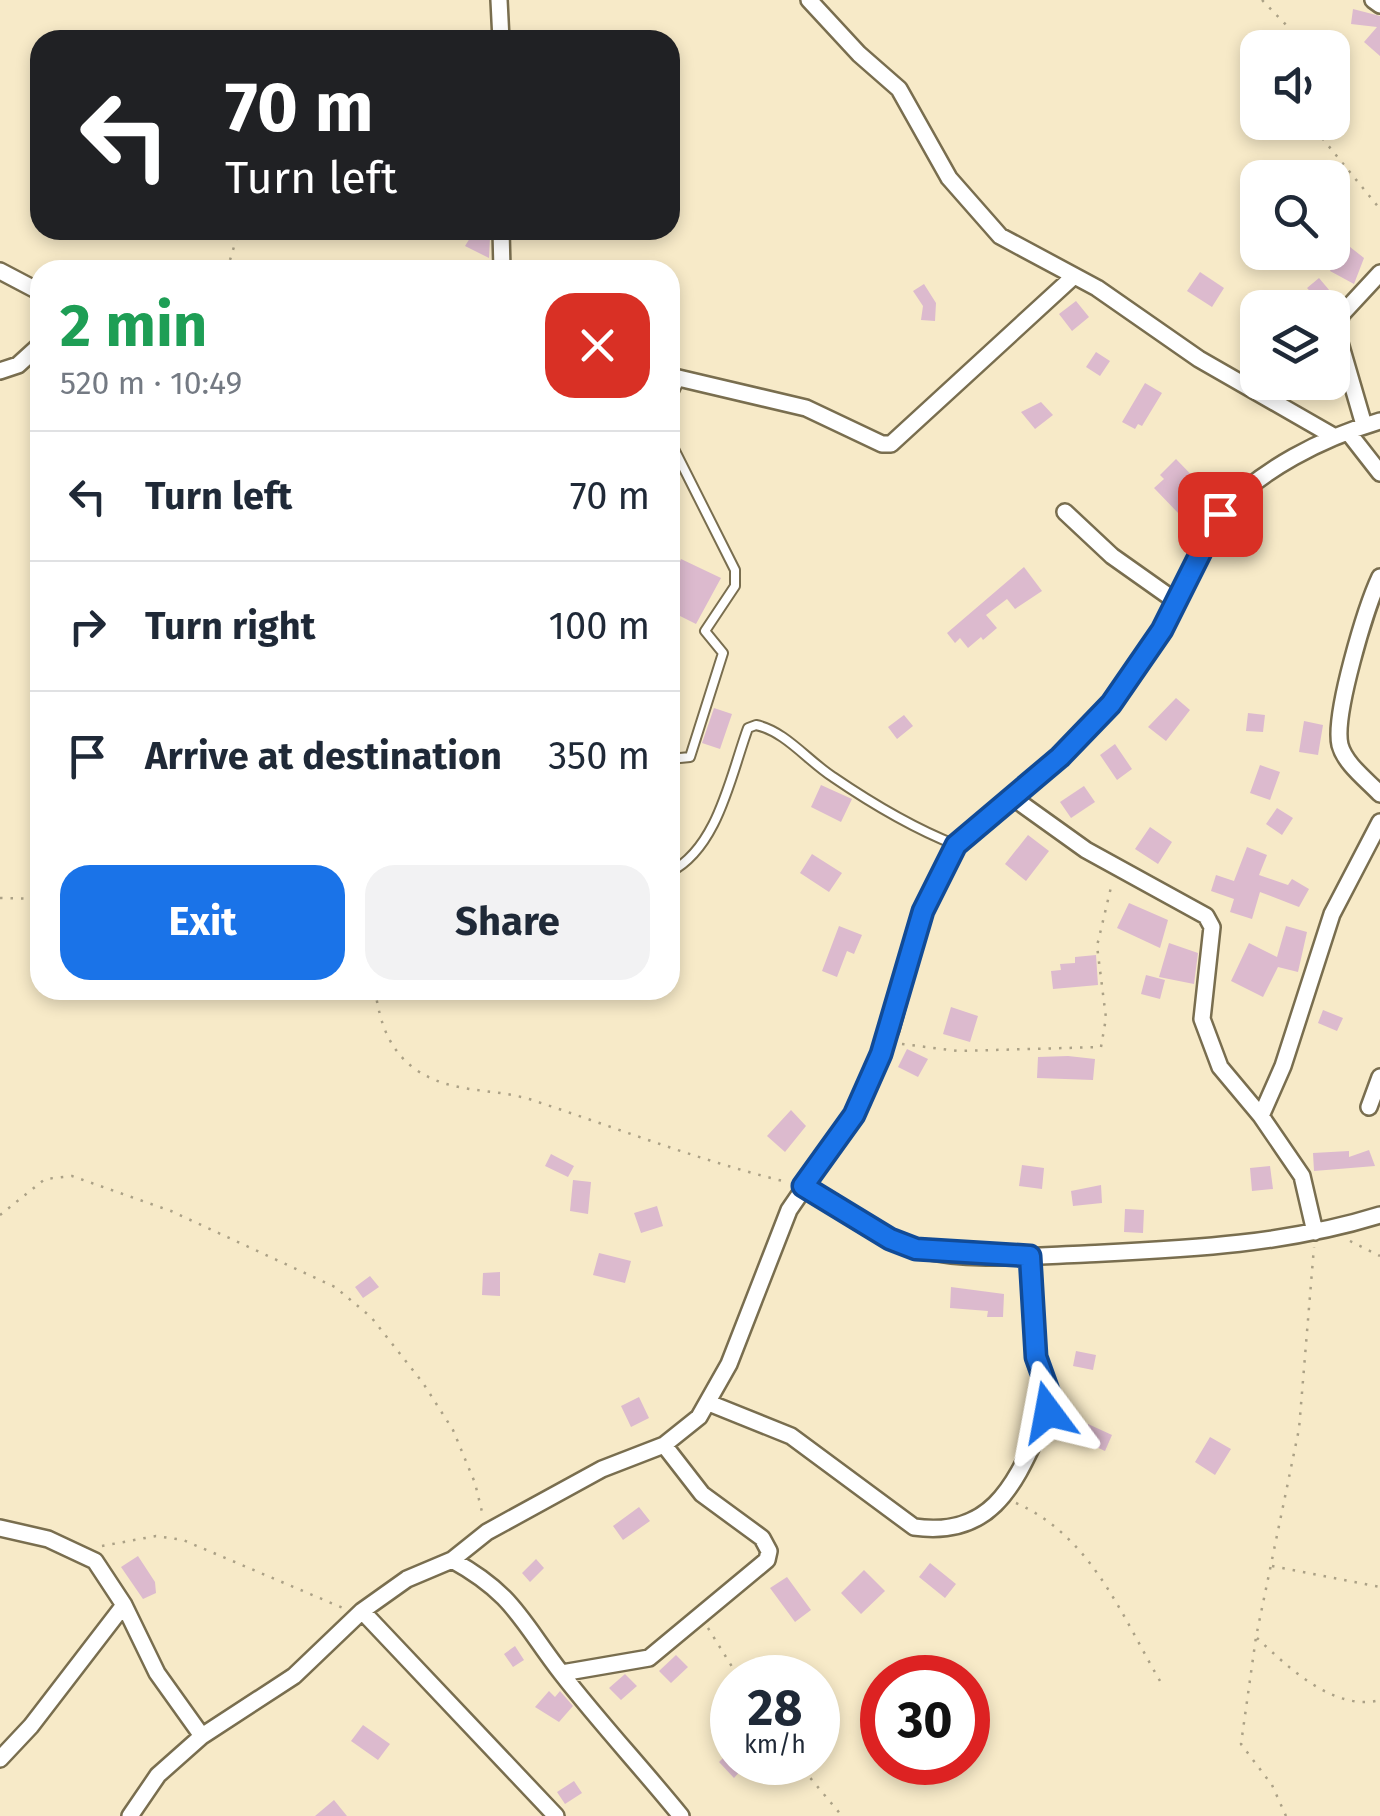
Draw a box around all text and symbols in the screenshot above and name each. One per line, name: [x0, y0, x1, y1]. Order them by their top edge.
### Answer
map controls: [1240, 30, 1350, 400]
button: sound: [1240, 30, 1350, 140]
text: 70 m: [225, 66, 374, 150]
icon: left: [60, 70, 190, 200]
text: Turn left: [225, 151, 397, 205]
button: search: [1240, 160, 1350, 270]
text: 2 min: [60, 290, 207, 362]
button: layers: [1240, 290, 1350, 400]
button: close: [545, 293, 650, 398]
text: 520 m · 10:49: [60, 364, 242, 402]
icon: left: [60, 469, 115, 524]
pin: [1178, 472, 1263, 557]
text: Turn left: [145, 473, 292, 519]
text: 70 m: [570, 473, 650, 519]
icon: arrive: [1193, 487, 1248, 542]
icon: right: [60, 599, 115, 654]
text: Turn right: [145, 603, 315, 649]
text: 100 m: [549, 603, 650, 649]
icon: arrive: [60, 729, 115, 784]
text: Arrive at destination: [145, 733, 502, 779]
text: 350 m: [548, 733, 650, 779]
button: Exit: [60, 865, 345, 980]
button: Share: [365, 865, 650, 980]
position arrow: [996, 1360, 1100, 1464]
speed limit sign: 30: [860, 1655, 990, 1785]
text: 28: [748, 1678, 802, 1738]
text: km/h: [744, 1730, 806, 1760]

